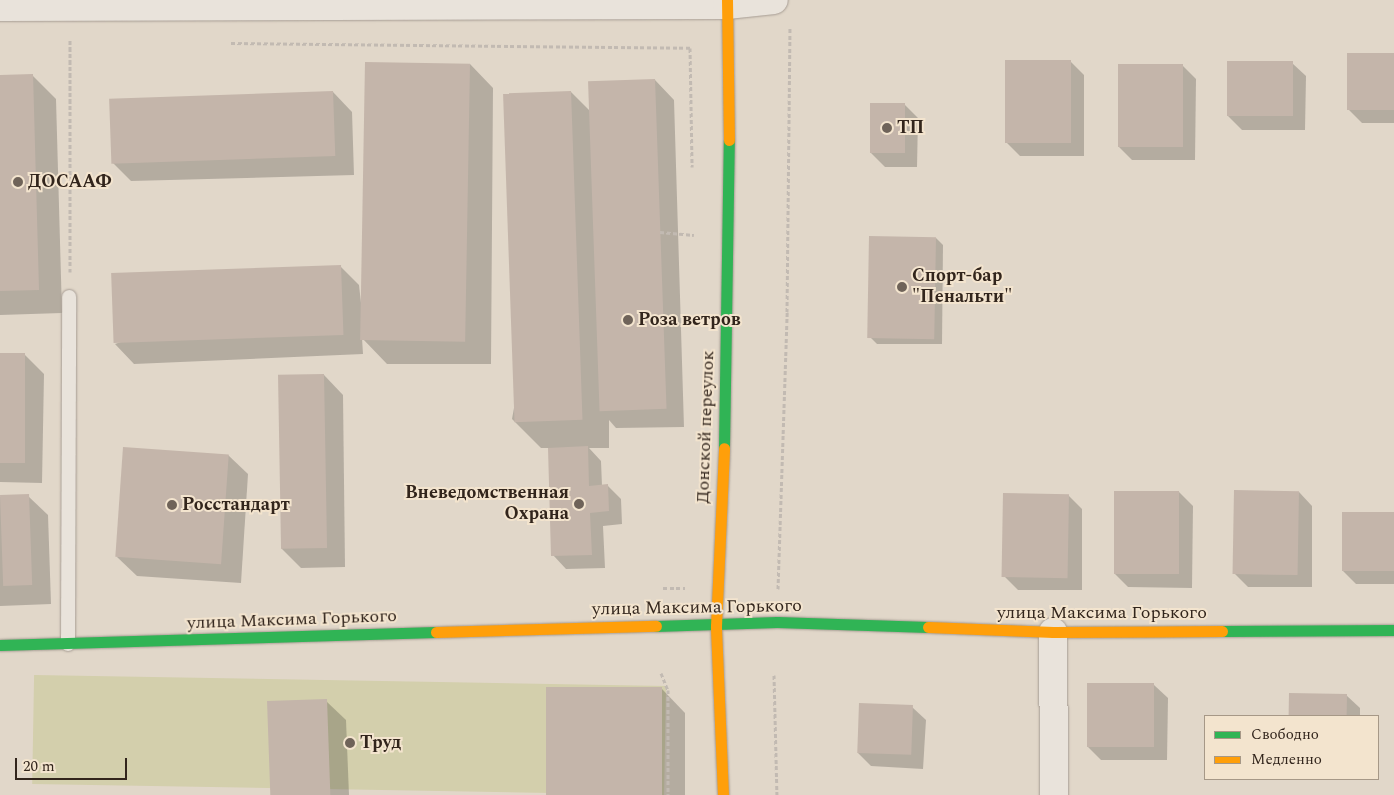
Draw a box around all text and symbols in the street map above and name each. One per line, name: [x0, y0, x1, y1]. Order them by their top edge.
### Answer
place label: ТП: [897, 117, 924, 139]
marker: ТП: [881, 122, 893, 134]
place label: ДОСААФ: [28, 171, 112, 193]
marker: ДОСААФ: [12, 176, 24, 188]
place label: Спорт-бар "Пенальти": [912, 266, 1012, 308]
marker: Спорт-бар "Пенальти": [896, 281, 908, 293]
place label: Роза ветров: [638, 309, 741, 331]
marker: Роза ветров: [622, 314, 634, 326]
street label: Донской переулок: [693, 350, 719, 504]
place label: Вневедомственная Охрана: [405, 483, 569, 526]
place label: Росстандарт: [182, 494, 290, 516]
marker: Вневедомственная Охрана: [573, 498, 585, 510]
marker: Росстандарт: [166, 499, 178, 511]
street label: улица Максима Горького: [592, 595, 802, 621]
street label: улица Максима Горького: [997, 602, 1207, 624]
street label: улица Максима Горького: [187, 606, 397, 634]
legend: [1204, 715, 1379, 780]
text: Свободно: [1251, 723, 1319, 746]
place label: Труд: [360, 732, 401, 754]
marker: Труд: [344, 737, 356, 749]
scale bar: [18, 748, 130, 780]
text: Медленно: [1251, 748, 1322, 771]
text: 20 m: [23, 755, 55, 778]

